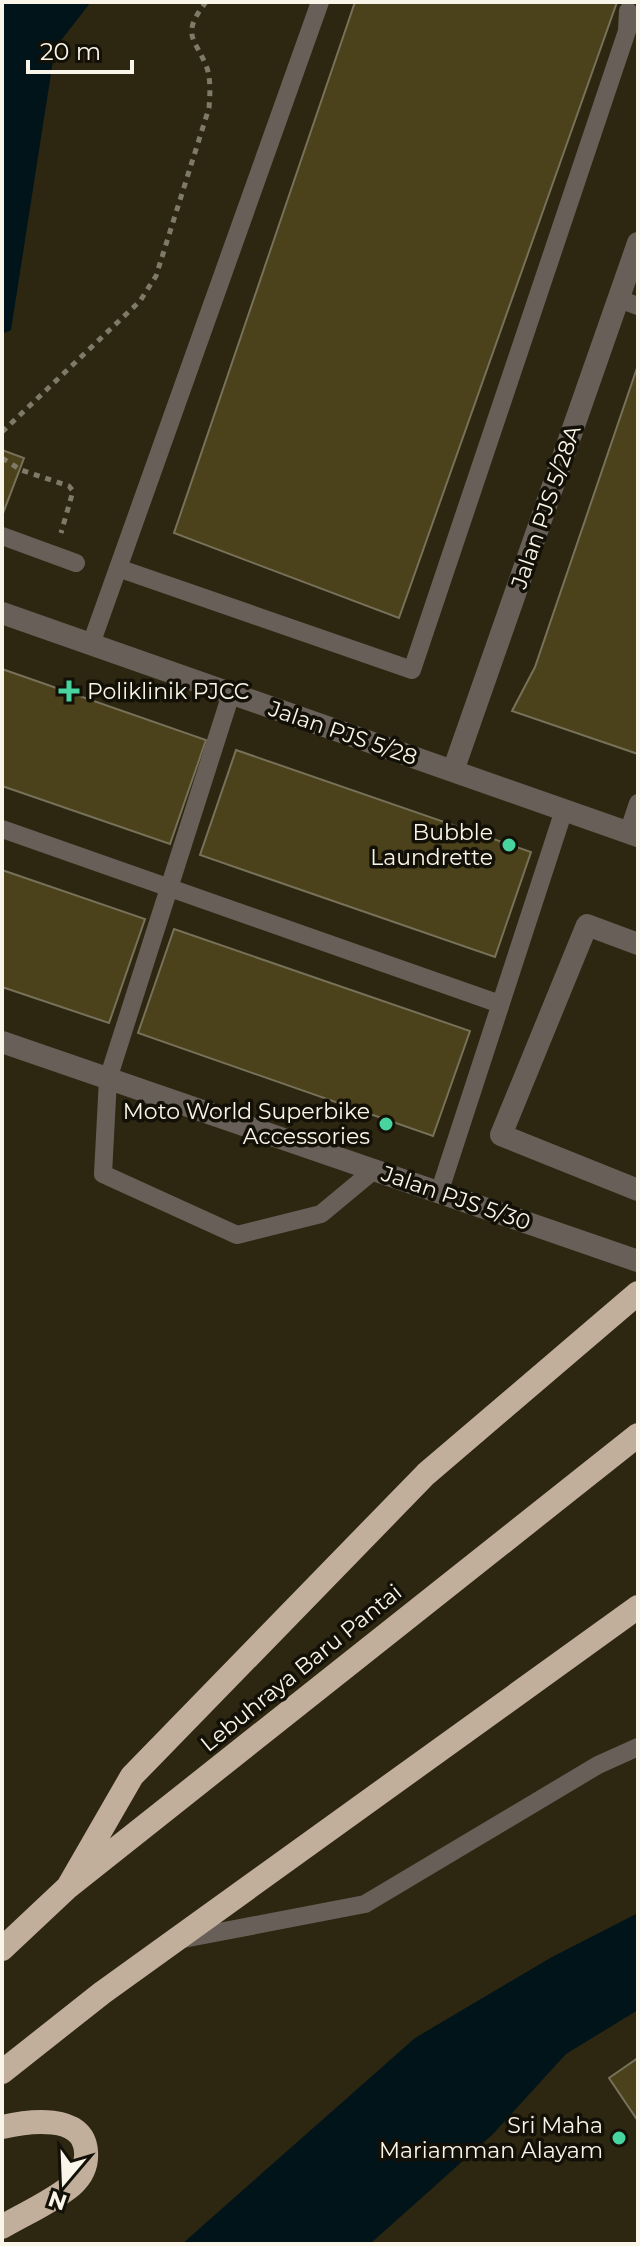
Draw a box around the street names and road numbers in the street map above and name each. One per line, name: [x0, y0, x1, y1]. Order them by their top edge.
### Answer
street label: Jalan PJS 5/28A: [505, 422, 587, 593]
street label: Jalan PJS 5/28: [264, 695, 421, 771]
street label: Jalan PJS 5/30: [377, 1160, 534, 1236]
street label: Lebuhraya Baru Pantai: [195, 1579, 407, 1757]

